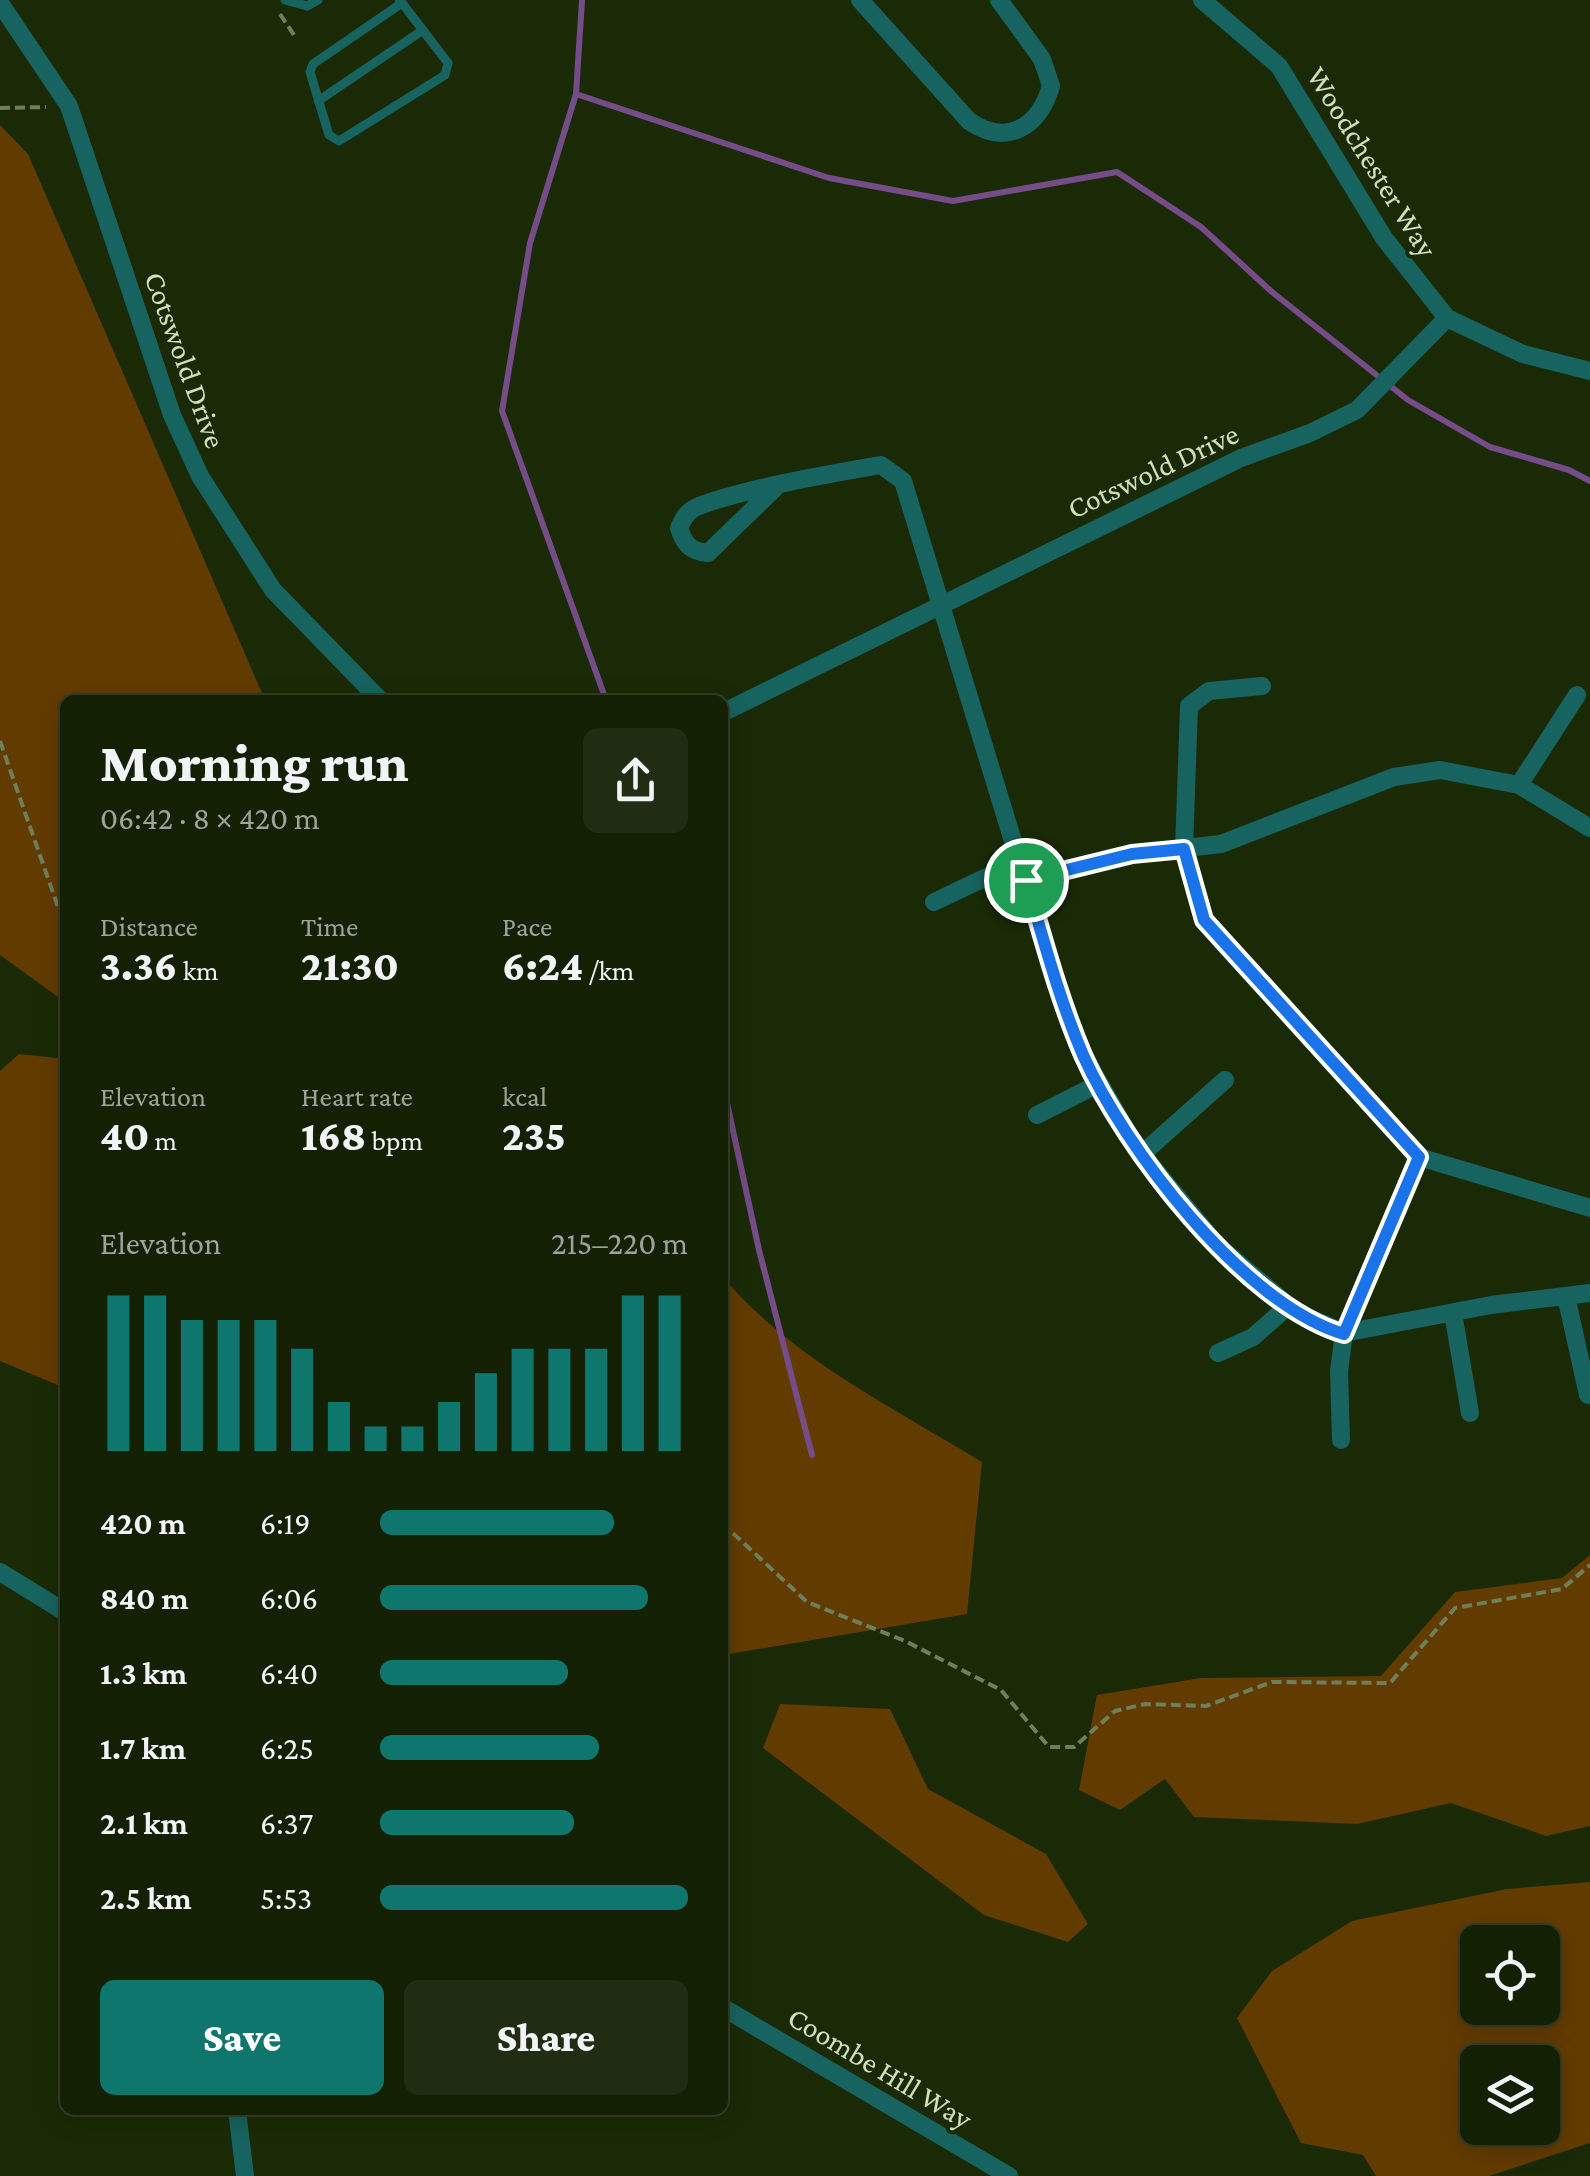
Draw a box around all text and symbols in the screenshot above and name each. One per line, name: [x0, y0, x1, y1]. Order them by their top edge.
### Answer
street label: Woodchester Way: [1300, 60, 1444, 264]
street label: Cotswold Drive: [138, 267, 233, 452]
street label: Cotswold Drive: [1062, 417, 1244, 525]
button: share: [583, 728, 688, 833]
text: Morning run: [100, 732, 409, 793]
text: 06:42 · 8 × 420 m: [100, 800, 320, 836]
pin: [984, 838, 1069, 923]
icon: arrive: [999, 853, 1054, 908]
text: Distance: [100, 911, 198, 942]
text: Time: [301, 911, 358, 942]
text: Pace: [502, 911, 552, 942]
text: 3.36: [100, 942, 177, 989]
text: 21:30: [301, 942, 399, 989]
text: 6:24: [502, 942, 583, 989]
text: km: [177, 955, 219, 986]
text: /km: [583, 955, 634, 986]
text: Elevation: [100, 1081, 206, 1112]
text: Heart rate: [301, 1081, 413, 1112]
text: kcal: [502, 1081, 547, 1112]
text: 40: [100, 1112, 149, 1159]
text: 168: [301, 1112, 366, 1159]
text: 235: [502, 1112, 566, 1159]
text: m: [149, 1125, 177, 1156]
text: bpm: [366, 1125, 423, 1156]
text: Elevation: [100, 1225, 221, 1261]
text: 215–220 m: [551, 1225, 688, 1261]
text: 420 m: [100, 1505, 186, 1541]
text: 6:19: [260, 1505, 310, 1541]
text: 840 m: [100, 1580, 189, 1616]
text: 6:06: [260, 1580, 318, 1616]
text: 1.3 km: [100, 1655, 187, 1691]
text: 6:40: [260, 1655, 318, 1691]
text: 1.7 km: [100, 1730, 186, 1766]
text: 6:25: [260, 1730, 314, 1766]
text: 2.1 km: [100, 1805, 188, 1841]
text: 6:37: [260, 1805, 313, 1841]
text: 2.5 km: [100, 1880, 192, 1916]
text: 5:53: [260, 1880, 312, 1916]
map controls: [1460, 1925, 1560, 2145]
button: locate: [1460, 1925, 1560, 2025]
button: Save: [100, 1980, 384, 2095]
button: Share: [404, 1980, 688, 2095]
street label: Coombe Hill Way: [782, 2000, 978, 2136]
button: layers: [1460, 2045, 1560, 2145]

